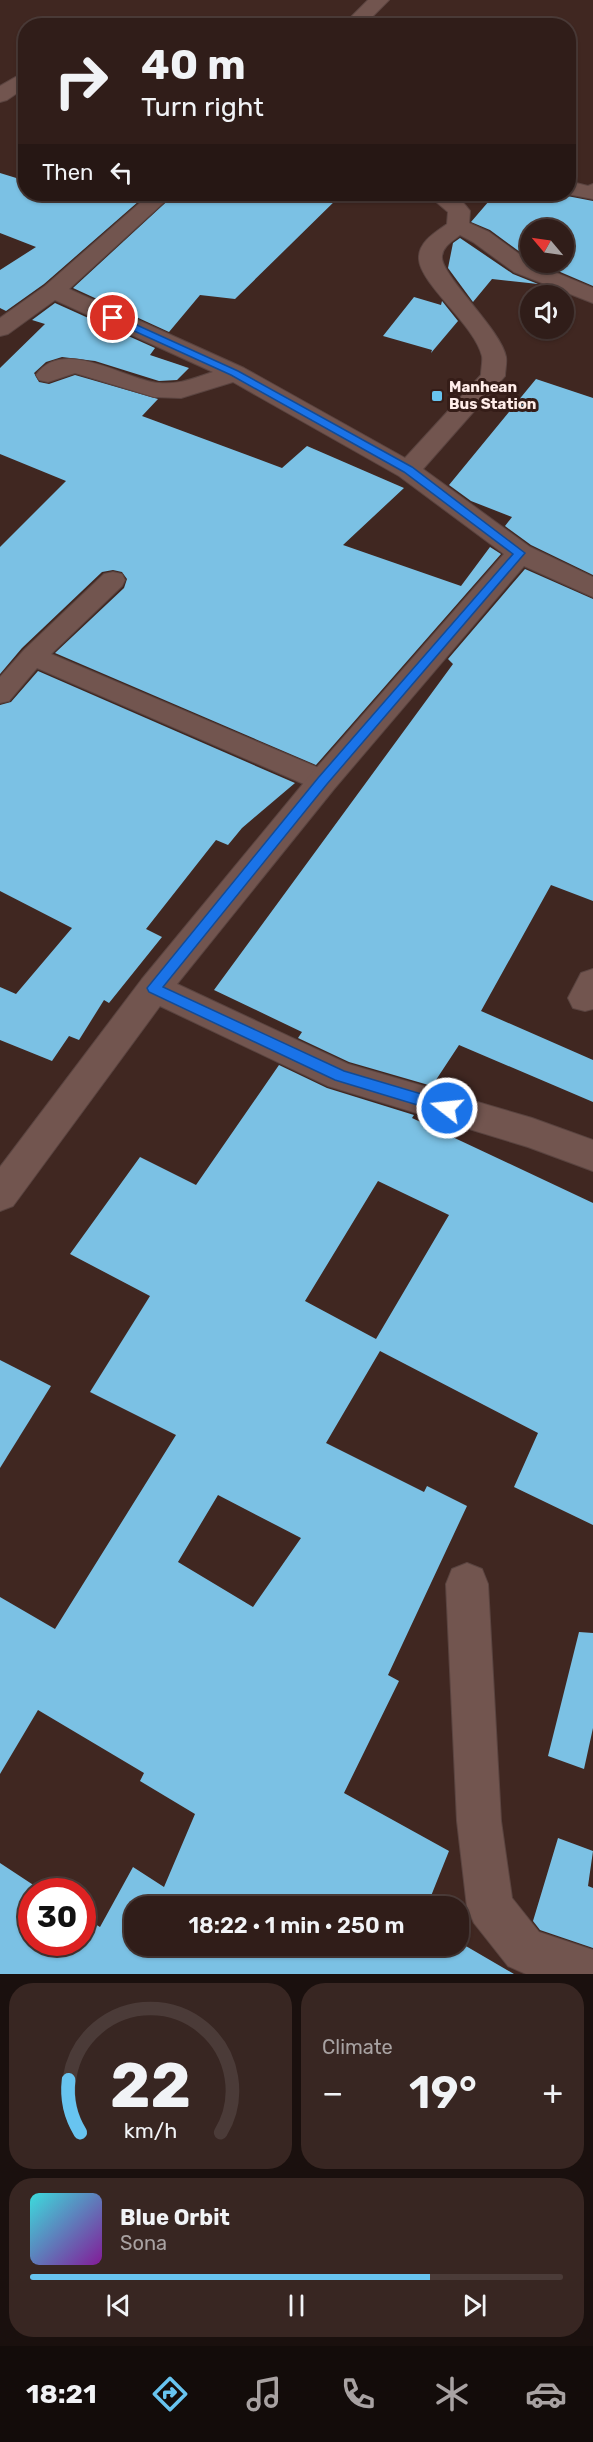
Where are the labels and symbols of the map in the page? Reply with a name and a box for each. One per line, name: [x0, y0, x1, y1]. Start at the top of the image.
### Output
north arrow: [520, 219, 574, 273]
pin: [87, 292, 138, 343]
place label: Manhean Bus Station: [449, 378, 537, 413]
marker: Manhean Bus Station: [430, 389, 444, 403]
position arrow: [415, 1076, 479, 1140]
speed limit sign: 30: [18, 1878, 96, 1956]

